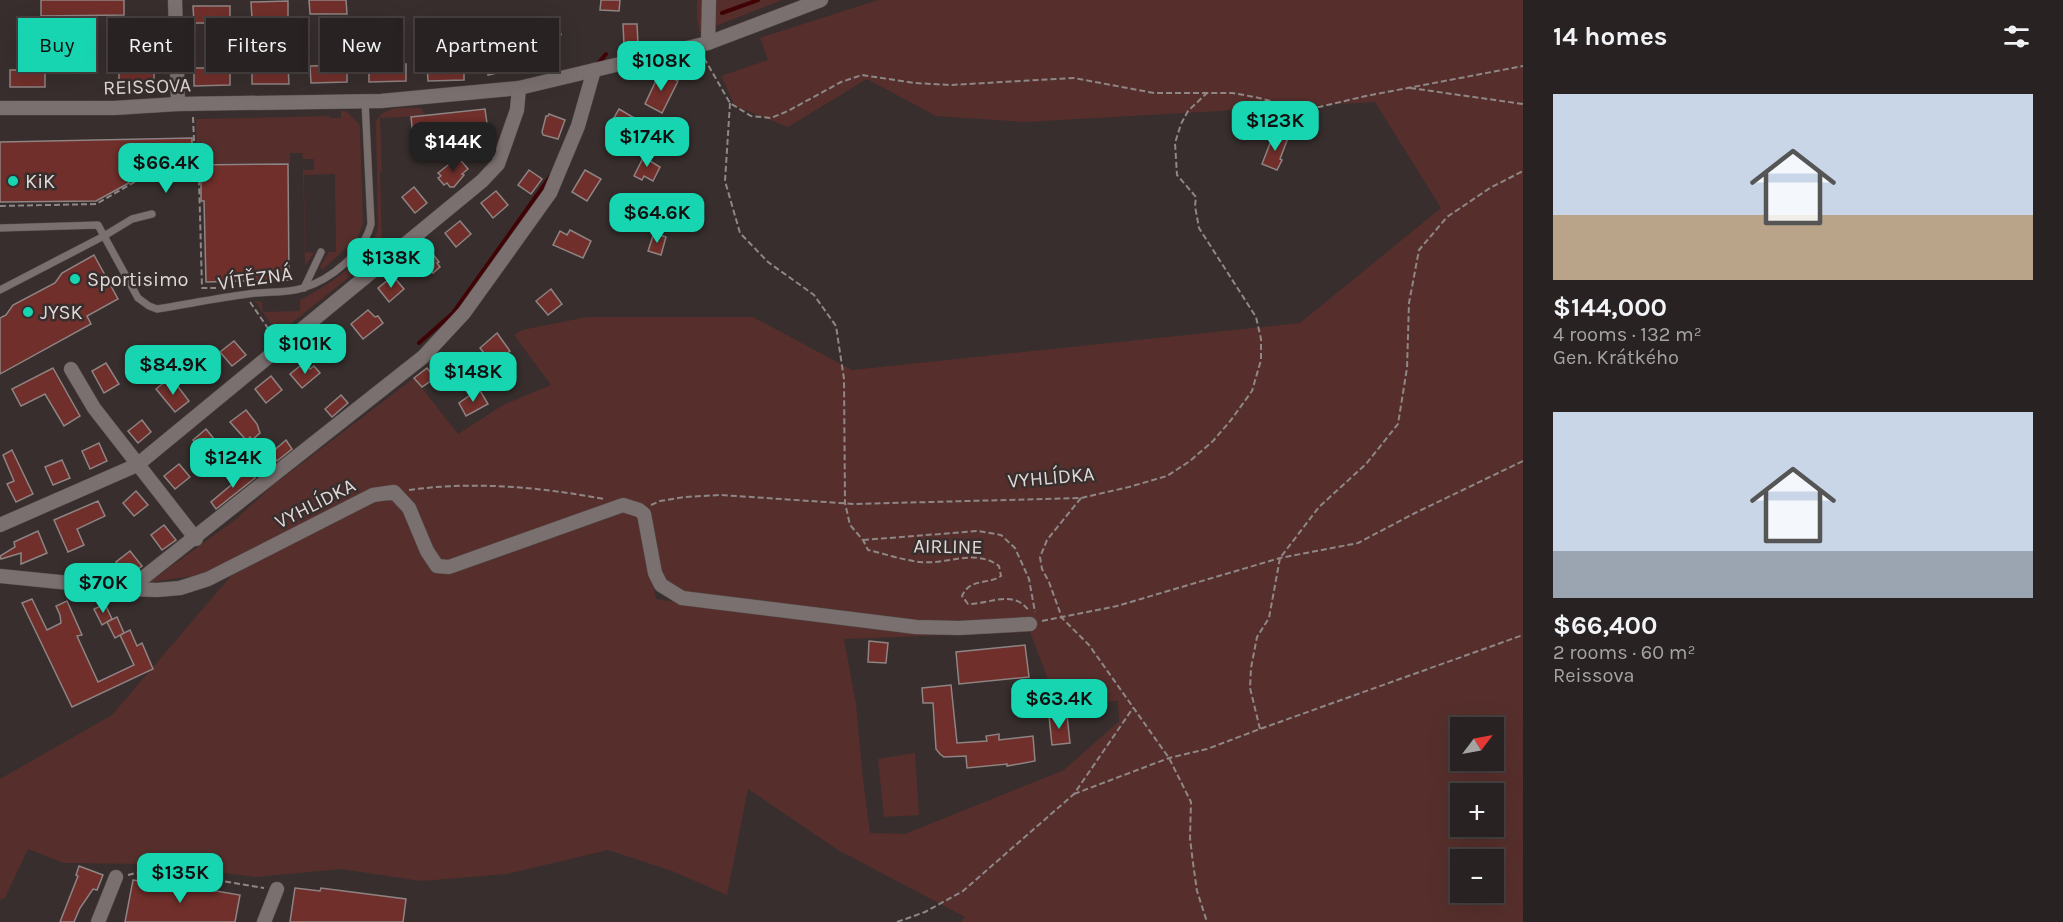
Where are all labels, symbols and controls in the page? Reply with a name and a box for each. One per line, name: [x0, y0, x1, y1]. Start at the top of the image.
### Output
chip: Buy: [18, 18, 96, 72]
chip: Rent: [108, 18, 194, 72]
chip: Filters: [206, 18, 308, 72]
chip: New: [320, 18, 403, 72]
chip: Apartment: [415, 18, 559, 72]
icon: filters: [2000, 20, 2033, 53]
text: 14 homes: [1553, 21, 1667, 52]
pin: $108K: [619, 41, 703, 92]
text: $108K: [631, 49, 691, 72]
street label: REISSOVA: [103, 73, 191, 100]
pin: $123K: [1233, 101, 1317, 152]
text: $123K: [1246, 109, 1304, 132]
pin: $174K: [605, 117, 689, 168]
pin: $144K: [411, 122, 495, 173]
text: $174K: [619, 125, 675, 148]
text: $144K: [424, 130, 482, 153]
icon: home: [1739, 133, 1847, 241]
pin: $66.4K: [117, 143, 215, 194]
text: $66.4K: [132, 151, 200, 174]
place label: KiK: [25, 170, 55, 193]
marker: KiK: [6, 174, 20, 188]
pin: $64.6K: [608, 193, 706, 244]
text: $64.6K: [623, 201, 691, 224]
pin: $138K: [349, 238, 433, 289]
text: $138K: [361, 246, 421, 269]
street label: VÍTĚZNÁ: [216, 261, 294, 295]
place label: Sportisimo: [87, 268, 189, 291]
marker: Sportisimo: [68, 272, 82, 286]
text: $144,000: [1553, 292, 1667, 323]
place label: JYSK: [40, 301, 83, 324]
marker: JYSK: [21, 305, 35, 319]
text: 4 rooms · 132 m²: [1553, 323, 1702, 346]
pin: $101K: [263, 324, 347, 375]
text: $101K: [278, 332, 332, 355]
pin: $84.9K: [124, 345, 222, 396]
text: Gen. Krátkého: [1553, 346, 1679, 369]
pin: $148K: [431, 352, 515, 403]
text: $84.9K: [139, 353, 207, 376]
text: $148K: [444, 360, 502, 383]
pin: $124K: [191, 438, 275, 489]
text: $124K: [204, 446, 262, 469]
icon: home: [1739, 451, 1847, 559]
street label: VYHLÍDKA: [1007, 461, 1095, 493]
street label: VYHLÍDKA: [271, 473, 359, 533]
street label: AIRLINE: [913, 534, 983, 559]
pin: $70K: [67, 563, 139, 614]
text: $70K: [78, 571, 128, 594]
text: $66,400: [1553, 610, 1657, 641]
text: 2 rooms · 60 m²: [1553, 641, 1696, 664]
text: Reissova: [1553, 664, 1635, 687]
pin: $63.4K: [1010, 679, 1108, 730]
text: $63.4K: [1025, 687, 1093, 710]
north arrow: [1450, 717, 1504, 771]
map controls: [1450, 717, 1504, 903]
button: +: [1450, 783, 1504, 837]
button: −: [1450, 849, 1504, 903]
pin: $135K: [138, 853, 222, 904]
text: $135K: [151, 861, 209, 884]

